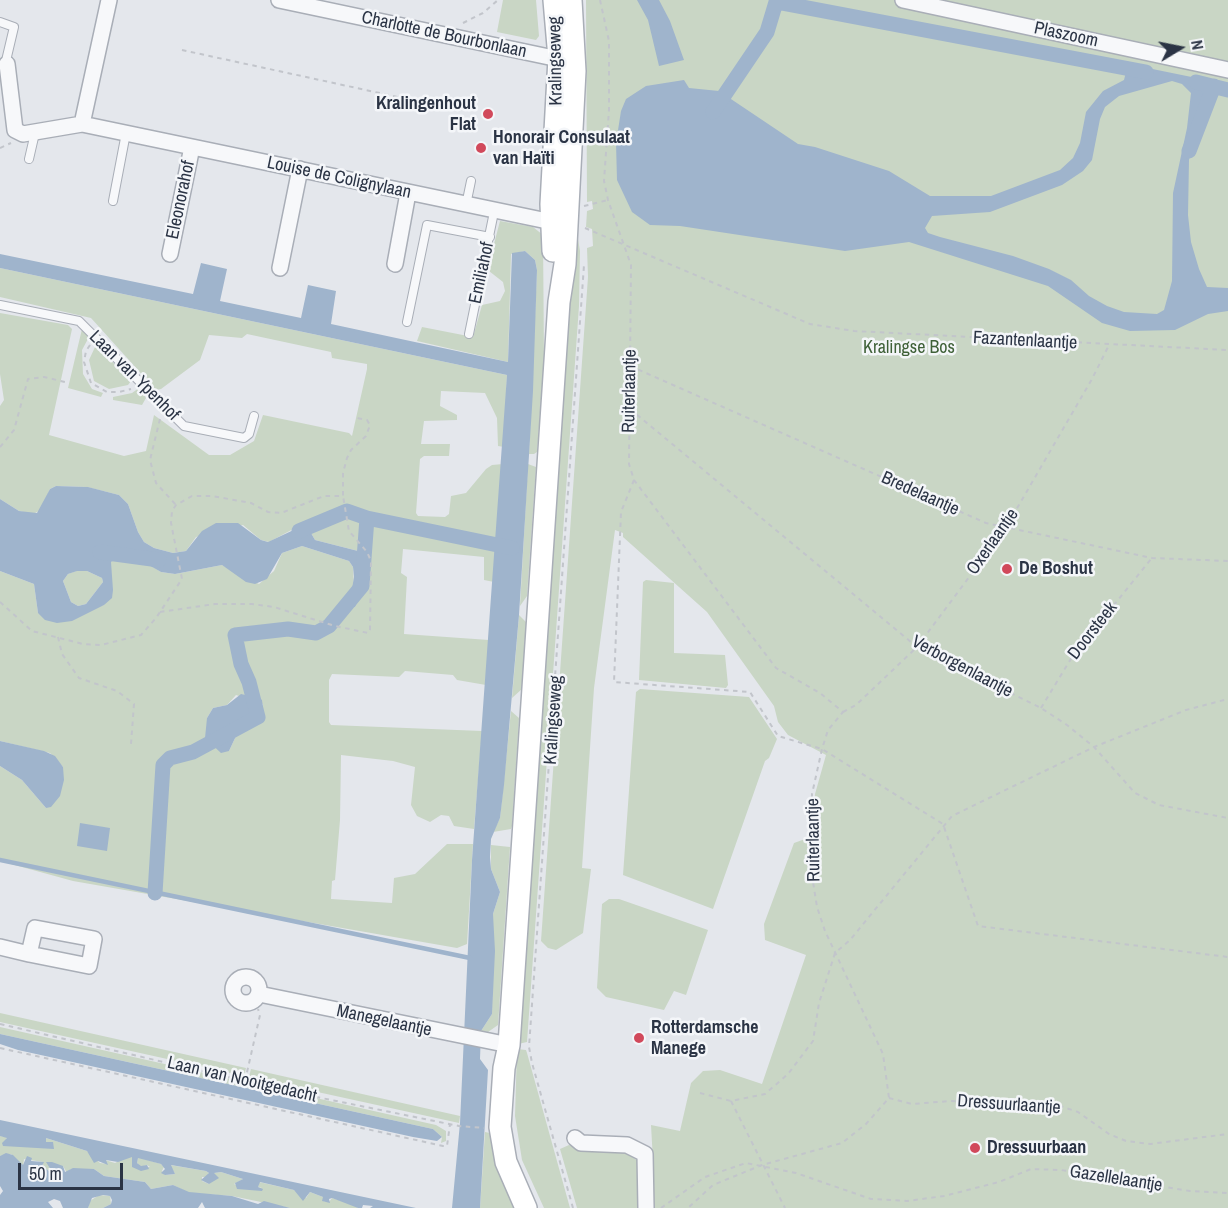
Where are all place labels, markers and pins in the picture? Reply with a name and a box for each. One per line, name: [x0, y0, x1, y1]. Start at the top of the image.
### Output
place label: Kralingenhout Flat: [376, 93, 476, 136]
marker: Kralingenhout Flat: [481, 107, 495, 121]
place label: Honorair Consulaat van Haïti: [493, 127, 630, 170]
marker: Honorair Consulaat van Haïti: [474, 141, 488, 155]
place label: De Boshut: [1019, 558, 1093, 580]
marker: De Boshut: [1000, 562, 1014, 576]
place label: Rotterdamsche Manege: [651, 1017, 758, 1060]
marker: Rotterdamsche Manege: [632, 1031, 646, 1045]
place label: Dressuurbaan: [987, 1137, 1086, 1159]
marker: Dressuurbaan: [968, 1141, 982, 1155]

